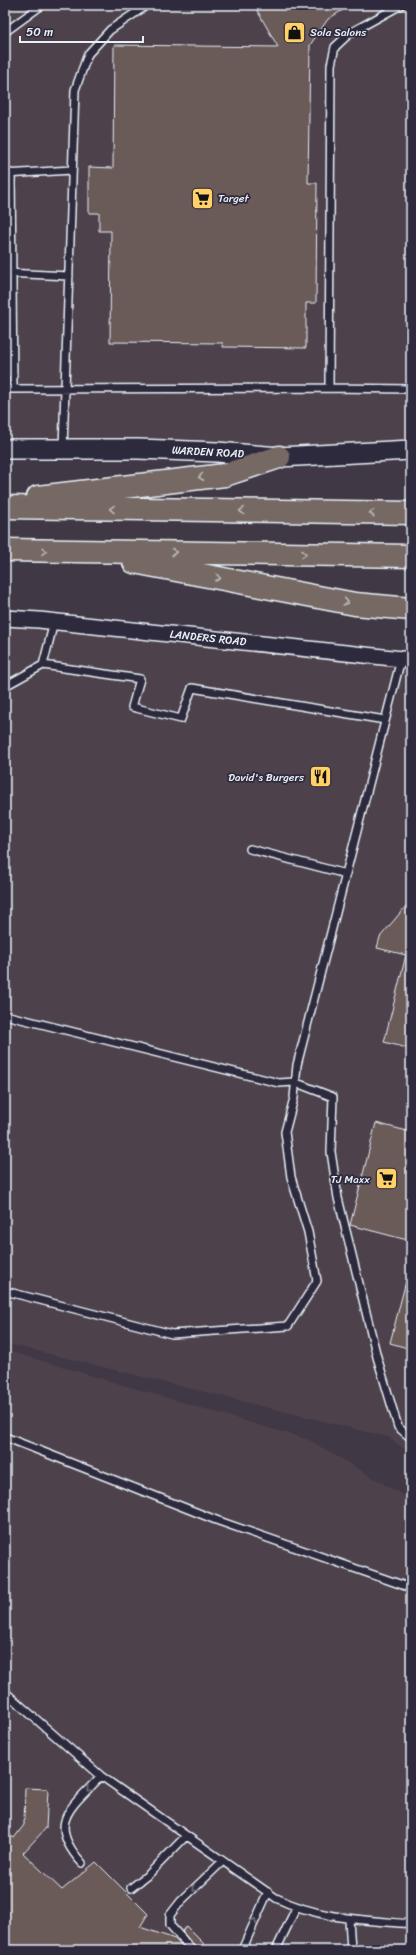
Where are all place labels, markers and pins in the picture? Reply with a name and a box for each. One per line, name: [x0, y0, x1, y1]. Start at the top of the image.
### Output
shop icon: Sola Salons: [281, 19, 307, 45]
place label: Sola Salons: [310, 23, 367, 42]
supermarket icon: Target: [190, 185, 216, 211]
place label: Target: [218, 189, 249, 208]
restaurant icon: David's Burgers: [307, 764, 333, 790]
place label: David's Burgers: [228, 768, 305, 787]
supermarket icon: TJ Maxx: [373, 1166, 399, 1192]
place label: TJ Maxx: [331, 1170, 370, 1189]

